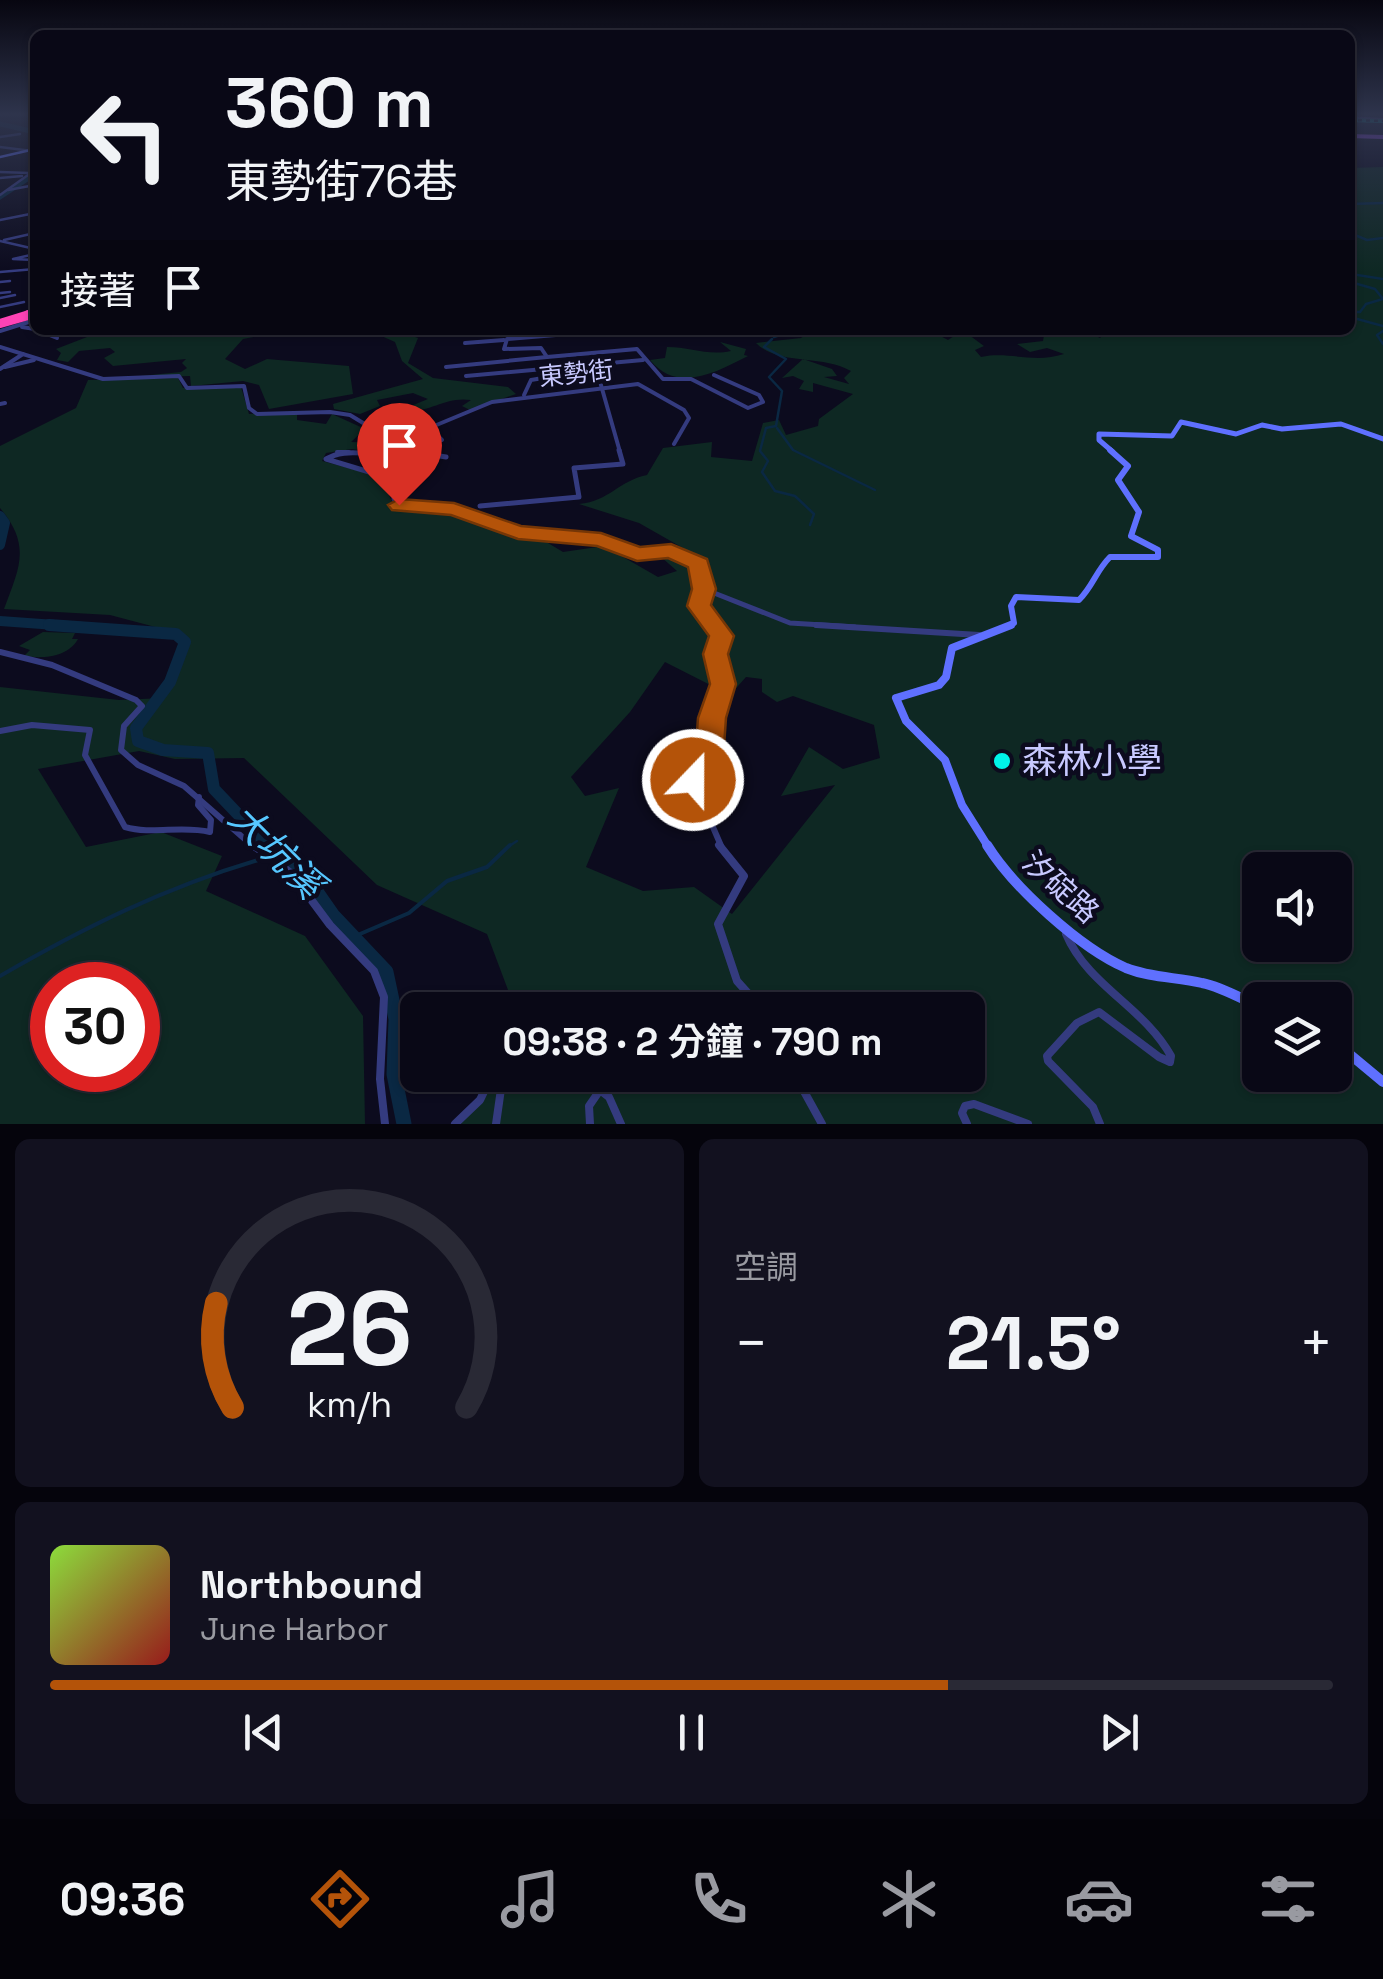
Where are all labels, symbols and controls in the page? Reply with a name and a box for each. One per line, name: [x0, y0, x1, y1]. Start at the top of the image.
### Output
text: 360 m: [225, 58, 434, 147]
icon: left: [60, 70, 190, 200]
text: 東勢街76巷: [225, 153, 458, 210]
icon: arrive: [156, 260, 211, 315]
text: 接著: [60, 267, 136, 315]
street label: 東勢街: [537, 353, 615, 393]
pin: [357, 403, 442, 506]
icon: arrive: [372, 418, 427, 473]
position arrow: [641, 728, 745, 832]
place label: 森林小學: [1022, 739, 1162, 783]
marker: 森林小學: [991, 750, 1013, 772]
water label: 大坑溪: [219, 794, 337, 912]
street label: 汐碇路: [1015, 842, 1107, 932]
map controls: [1242, 852, 1352, 1092]
button: sound: [1242, 852, 1352, 962]
speed limit sign: 30: [30, 962, 160, 1092]
button: layers: [1242, 982, 1352, 1092]
text: 09:38 · 2 分鐘 · 790 m: [502, 1018, 883, 1066]
text: 空調: [734, 1247, 798, 1287]
text: 26: [286, 1263, 413, 1395]
text: 21.5°: [946, 1295, 1121, 1391]
text: −: [734, 1308, 768, 1378]
text: +: [1299, 1308, 1333, 1378]
text: km/h: [307, 1382, 392, 1427]
text: Northbound: [200, 1561, 423, 1609]
text: June Harbor: [200, 1609, 388, 1649]
icon: previous: [236, 1705, 291, 1760]
icon: pause: [664, 1705, 719, 1760]
icon: next: [1092, 1705, 1147, 1760]
icon: directions: [305, 1864, 375, 1934]
icon: music: [495, 1864, 565, 1934]
icon: phone: [684, 1864, 754, 1934]
icon: climate: [874, 1864, 944, 1934]
icon: car: [1064, 1864, 1134, 1934]
icon: filters: [1253, 1864, 1323, 1934]
text: 09:36: [60, 1871, 185, 1928]

